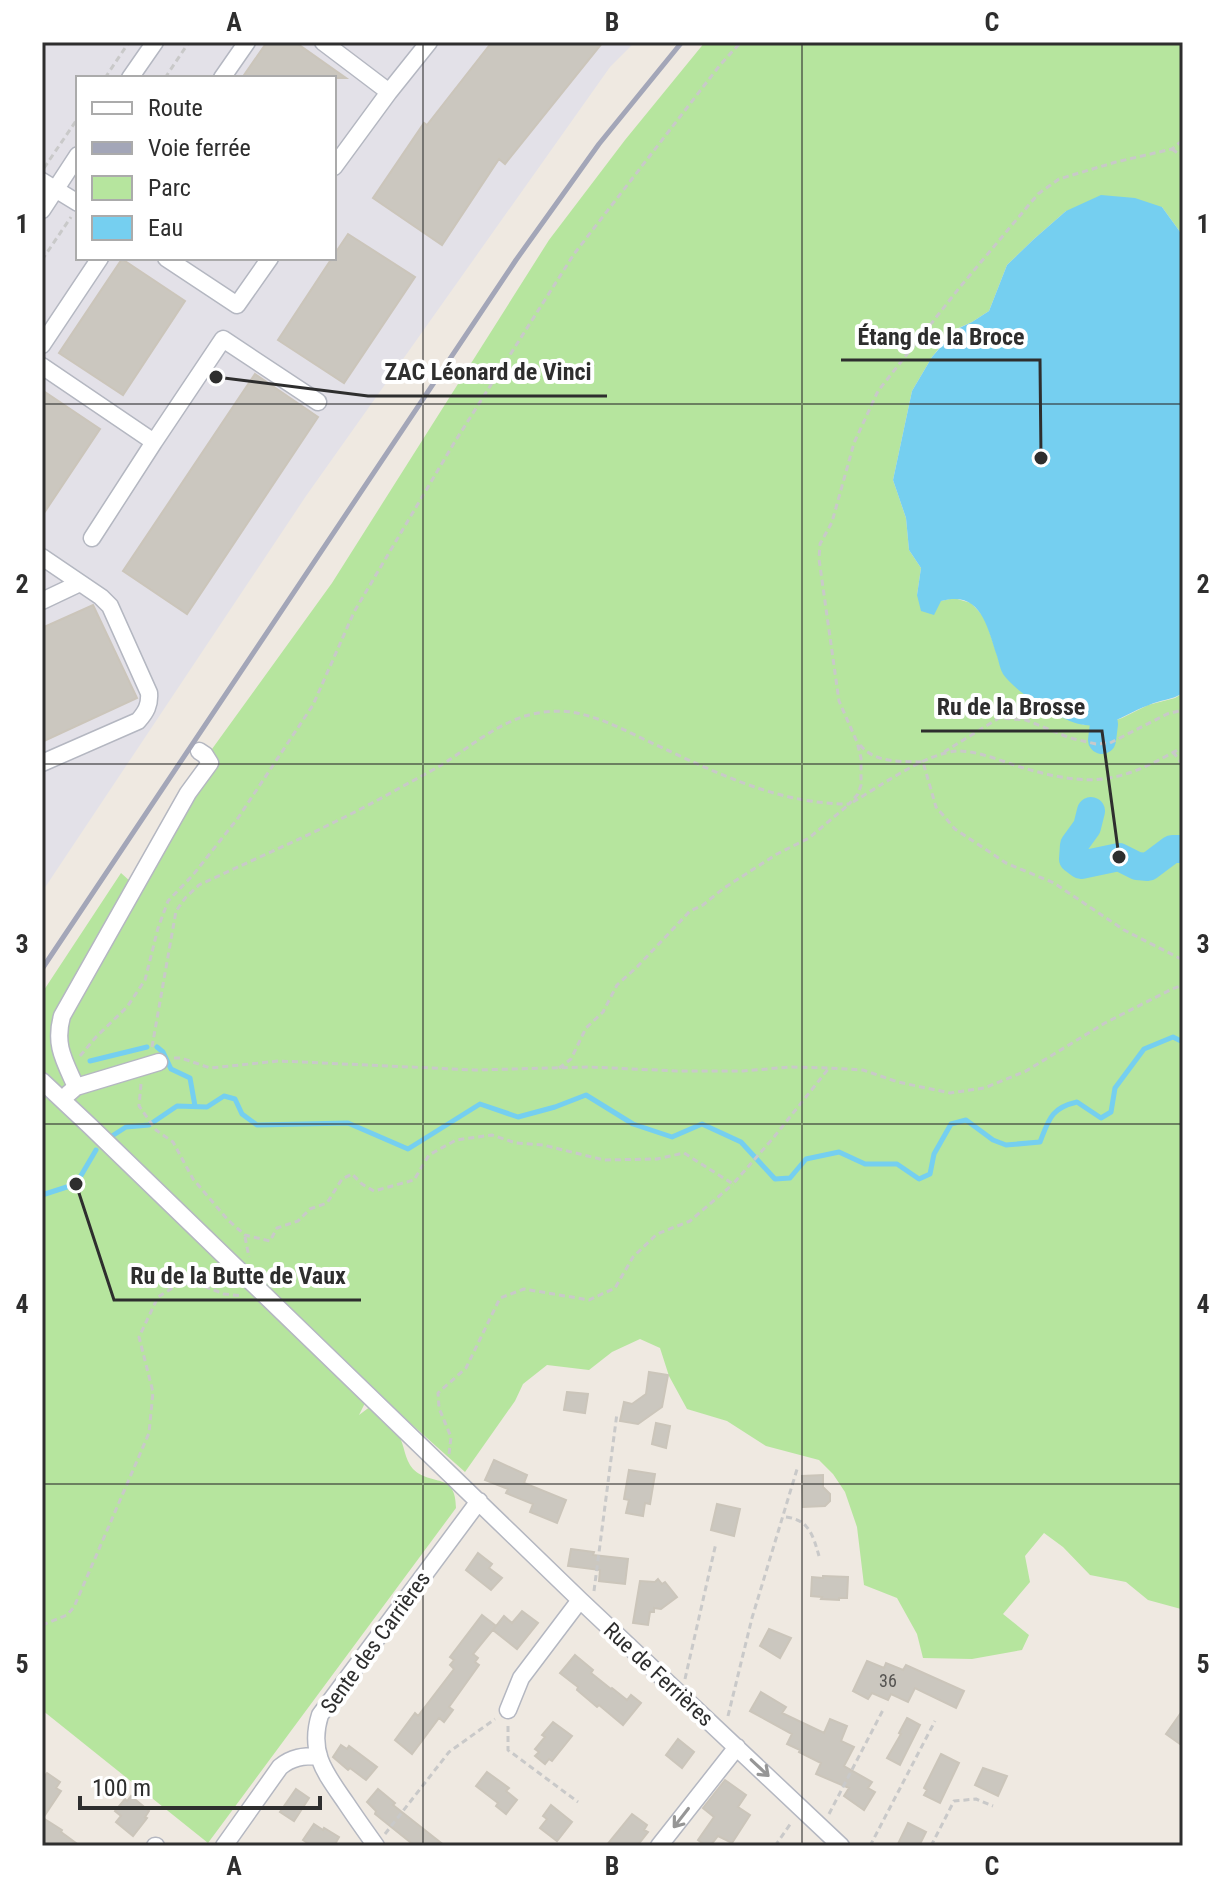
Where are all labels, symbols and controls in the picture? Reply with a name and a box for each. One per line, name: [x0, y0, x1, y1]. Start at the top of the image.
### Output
text: A: [226, 7, 242, 37]
text: B: [605, 7, 619, 37]
text: C: [985, 7, 1000, 37]
legend: [76, 76, 336, 260]
text: Route: [148, 94, 203, 122]
text: Voie ferrée: [148, 134, 251, 162]
text: Parc: [148, 174, 191, 202]
text: 1: [15, 209, 29, 239]
text: 1: [1196, 209, 1210, 239]
text: Eau: [148, 214, 183, 242]
callout: Étang de la Broce: [841, 312, 1040, 360]
text: Étang de la Broce: [857, 323, 1025, 351]
callout: ZAC Léonard de Vinci: [368, 348, 607, 396]
text: ZAC Léonard de Vinci: [384, 358, 592, 386]
text: 2: [15, 569, 29, 599]
text: 2: [1196, 569, 1210, 599]
callout: Ru de la Brosse: [921, 683, 1102, 731]
text: Ru de la Brosse: [937, 693, 1085, 721]
text: 3: [15, 929, 29, 959]
text: 3: [1196, 929, 1210, 959]
callout: Ru de la Butte de Vaux: [114, 1252, 361, 1300]
text: Ru de la Butte de Vaux: [130, 1262, 346, 1290]
text: 4: [15, 1289, 29, 1319]
text: 4: [1196, 1289, 1210, 1319]
street label: Sente des Carrières: [316, 1567, 435, 1718]
street label: Rue de Ferrières: [599, 1617, 718, 1731]
text: 5: [15, 1649, 29, 1679]
text: 5: [1196, 1649, 1210, 1679]
house number: 36: [879, 1670, 897, 1691]
one-way arrow: [749, 1759, 769, 1777]
scale bar: [80, 1760, 320, 1810]
text: 100 m: [92, 1774, 151, 1802]
one-way arrow: [672, 1807, 689, 1828]
text: A: [226, 1851, 242, 1881]
text: B: [605, 1851, 619, 1881]
text: C: [985, 1851, 1000, 1881]

